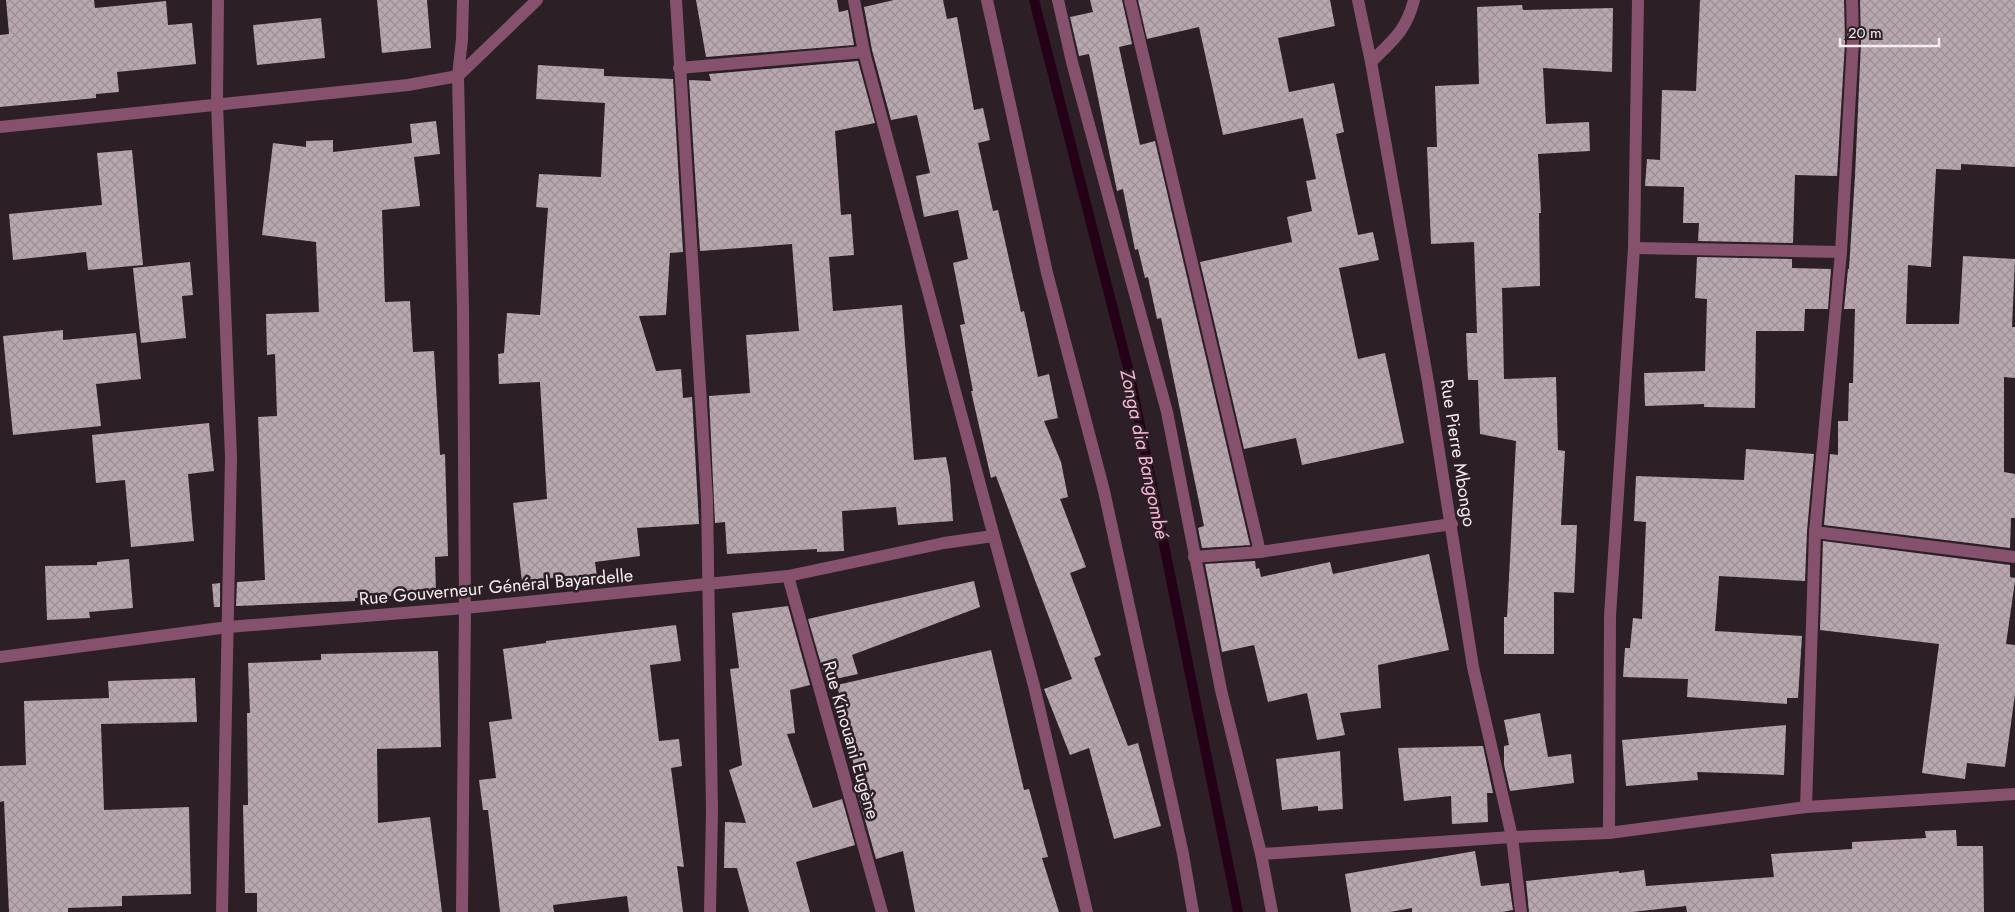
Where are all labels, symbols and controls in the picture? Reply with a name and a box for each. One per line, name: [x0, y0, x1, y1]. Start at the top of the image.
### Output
scale bar: [1840, 15, 1939, 47]
text: 20 m: [1848, 22, 1882, 44]
water label: Zonga dia Bangombé: [1113, 366, 1176, 542]
street label: Rue Pierre Mbongo: [1434, 377, 1483, 529]
street label: Rue Gouverneur Général Bayardelle: [358, 562, 634, 612]
street label: Rue Kinouani Eugène: [816, 658, 886, 822]

